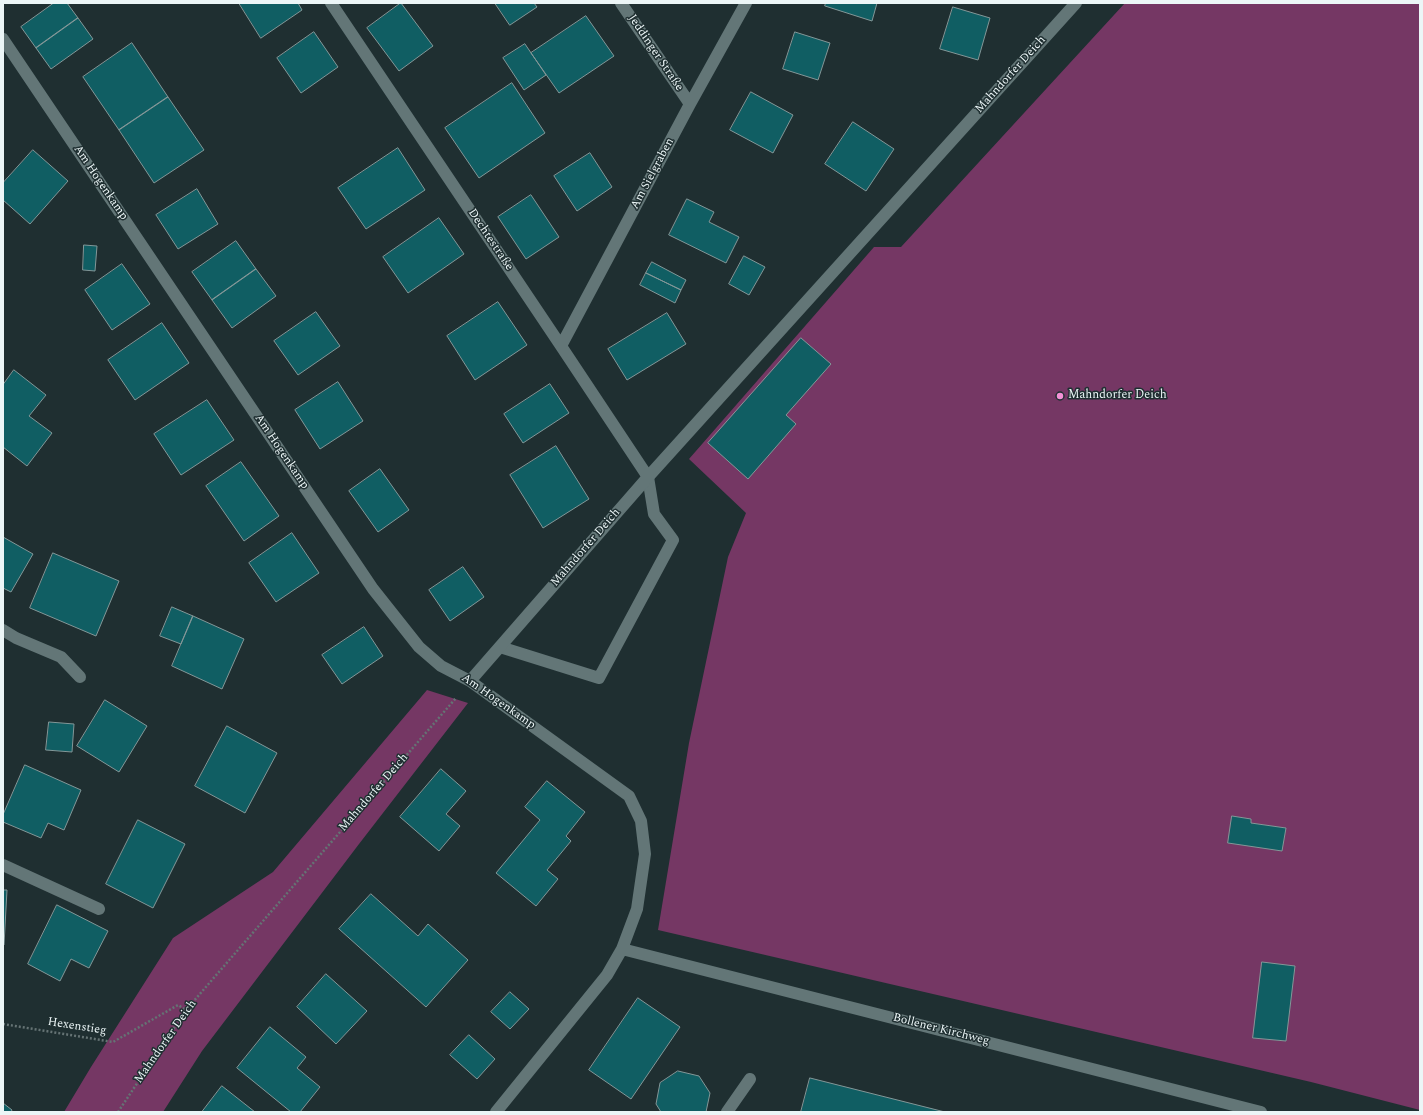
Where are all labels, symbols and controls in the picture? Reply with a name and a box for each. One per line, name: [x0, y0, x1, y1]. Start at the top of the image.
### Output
street label: Jeddinger Straße: [624, 12, 686, 94]
street label: Mahndorfer Deich: [973, 34, 1049, 116]
street label: Am Sielgraben: [628, 136, 678, 212]
street label: Am Hogenkamp: [70, 143, 130, 223]
street label: Dechtestraße: [464, 206, 516, 274]
place label: Mahndorfer Deich: [1068, 389, 1167, 403]
marker: Mahndorfer Deich: [1055, 391, 1065, 401]
street label: Am Hogenkamp: [251, 412, 311, 492]
street label: Mahndorfer Deich: [548, 506, 624, 590]
street label: Am Hogenkamp: [458, 671, 538, 733]
street label: Mahndorfer Deich: [336, 751, 412, 835]
street label: Mahndorfer Deich: [132, 997, 200, 1087]
street label: Bollener Kirchweg: [891, 1011, 991, 1049]
street label: Hexenstieg: [47, 1015, 107, 1039]

